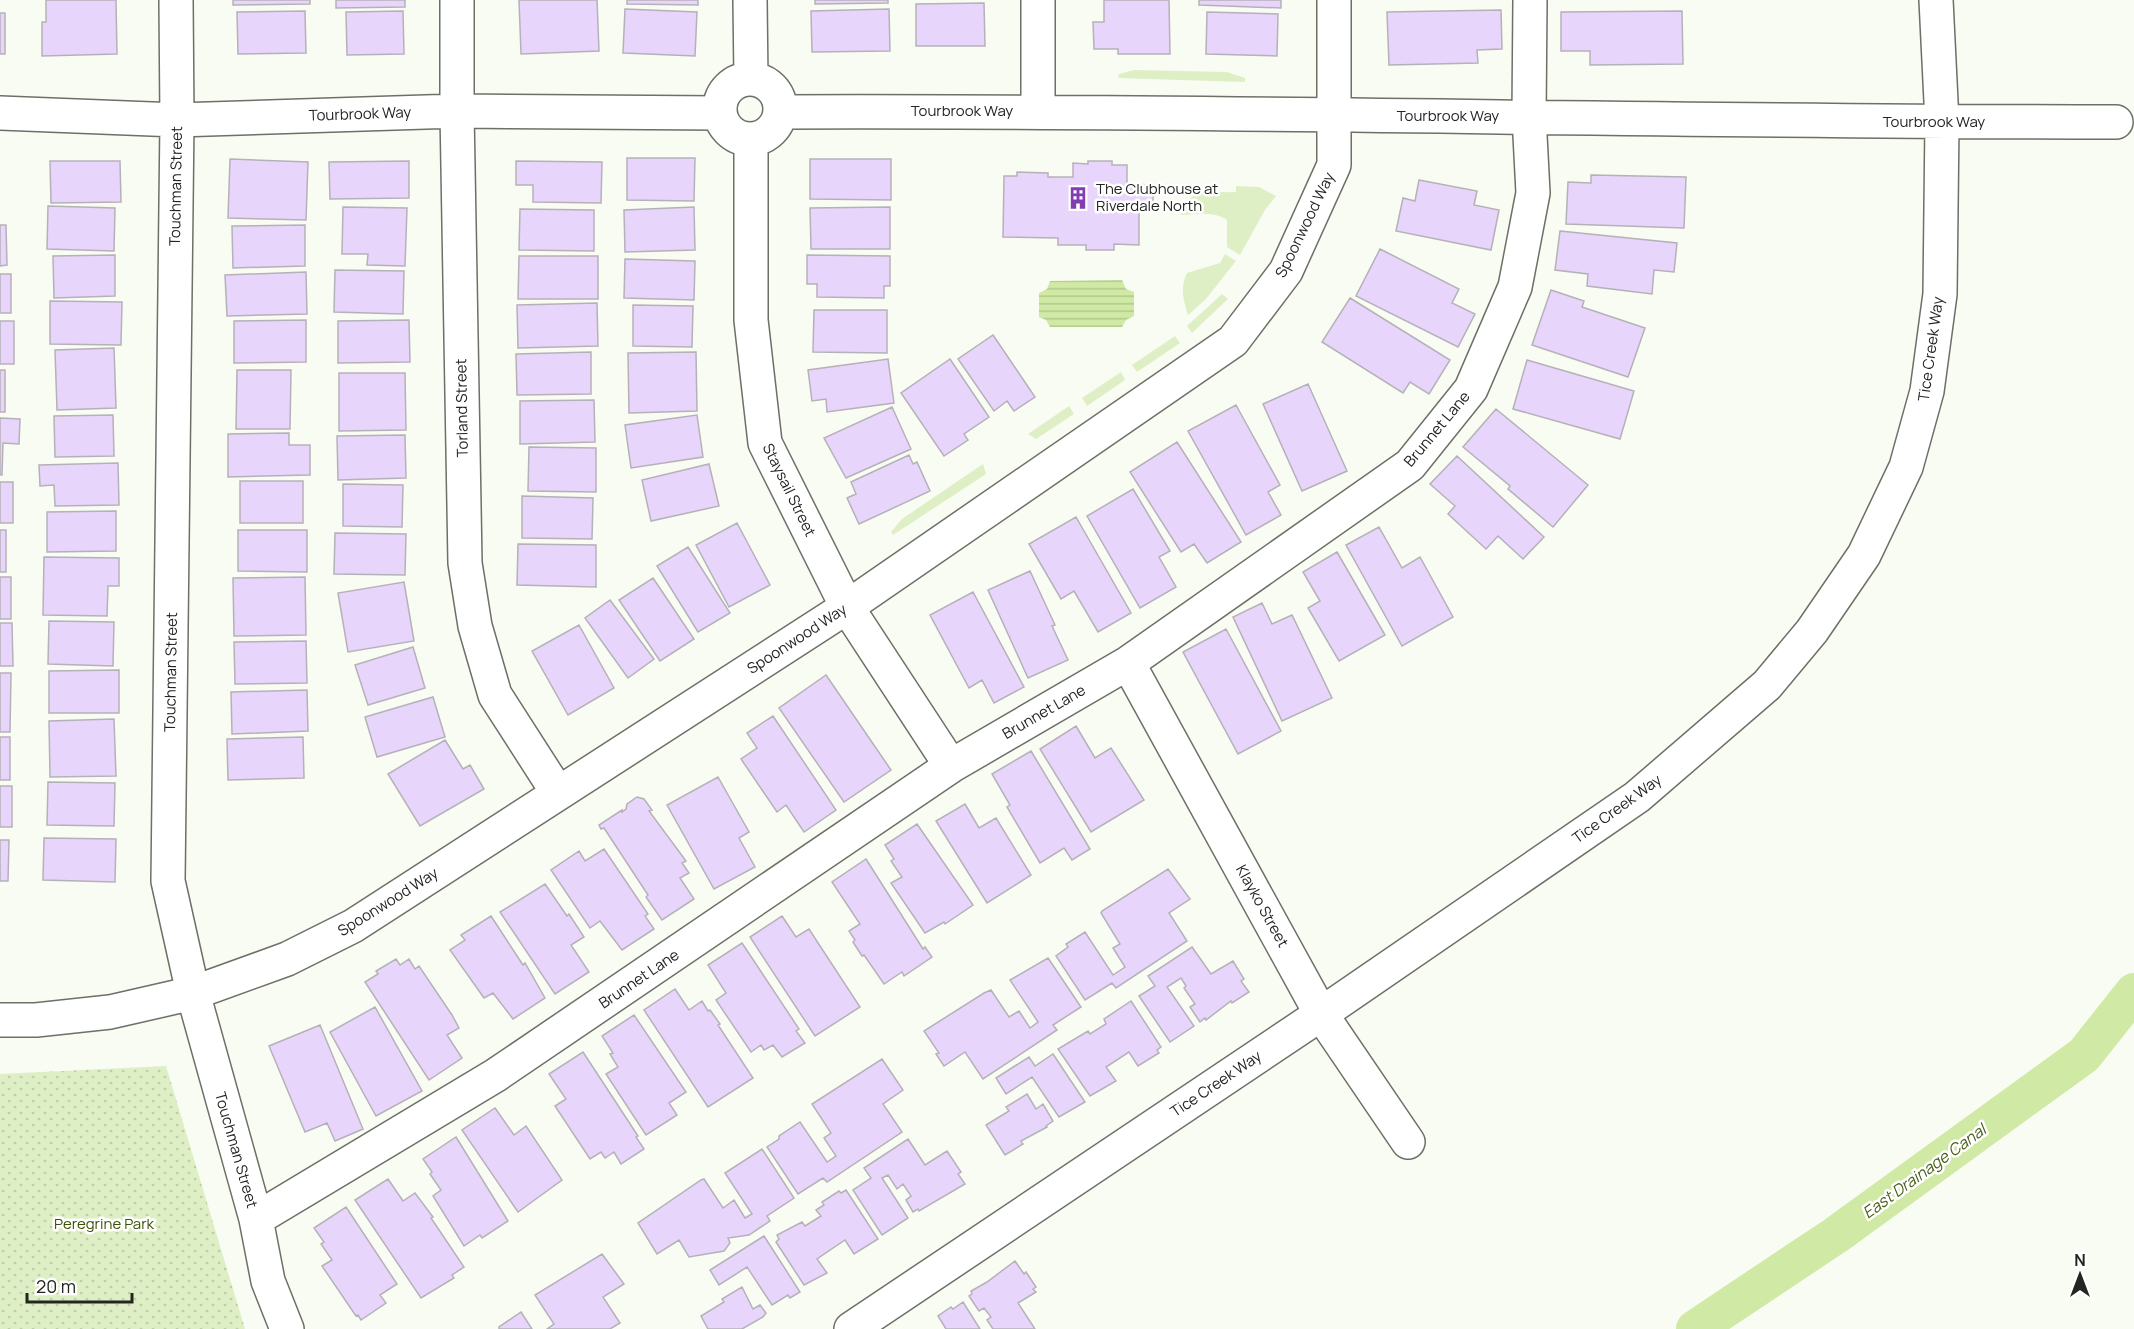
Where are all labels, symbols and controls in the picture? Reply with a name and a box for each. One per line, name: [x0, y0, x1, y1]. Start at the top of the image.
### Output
street label: Tourbrook Way: [911, 100, 1013, 121]
street label: Tourbrook Way: [308, 101, 412, 126]
street label: Tourbrook Way: [1397, 105, 1499, 126]
street label: Tourbrook Way: [1883, 111, 1985, 132]
street label: Touchman Street: [164, 126, 187, 246]
street label: Spoonwood Way: [1270, 169, 1339, 281]
place label: The Clubhouse at Riverdale North: [1096, 178, 1218, 216]
building icon: The Clubhouse at Riverdale North: [1065, 185, 1091, 211]
street label: Tice Creek Way: [1913, 295, 1948, 403]
street label: Torland Street: [450, 358, 473, 458]
street label: Brunnet Lane: [1399, 386, 1475, 471]
street label: Staysail Street: [758, 440, 821, 540]
street label: Spoonwood Way: [743, 598, 851, 679]
street label: Touchman Street: [159, 612, 182, 732]
street label: Brunnet Lane: [998, 679, 1089, 744]
street label: Tice Creek Way: [1568, 769, 1666, 848]
street label: Klayko Street: [1231, 861, 1294, 951]
street label: Spoonwood Way: [334, 862, 442, 941]
street label: Brunnet Lane: [594, 944, 683, 1013]
street label: Tice Creek Way: [1166, 1045, 1265, 1122]
street label: Touchman Street: [210, 1089, 263, 1210]
water label: East Drainage Canal: [1858, 1117, 1992, 1223]
park label: Peregrine Park: [54, 1213, 155, 1234]
north arrow: [2050, 1245, 2110, 1305]
text: N: [2074, 1249, 2086, 1271]
scale bar: [27, 1266, 132, 1304]
text: 20 m: [36, 1274, 76, 1298]

